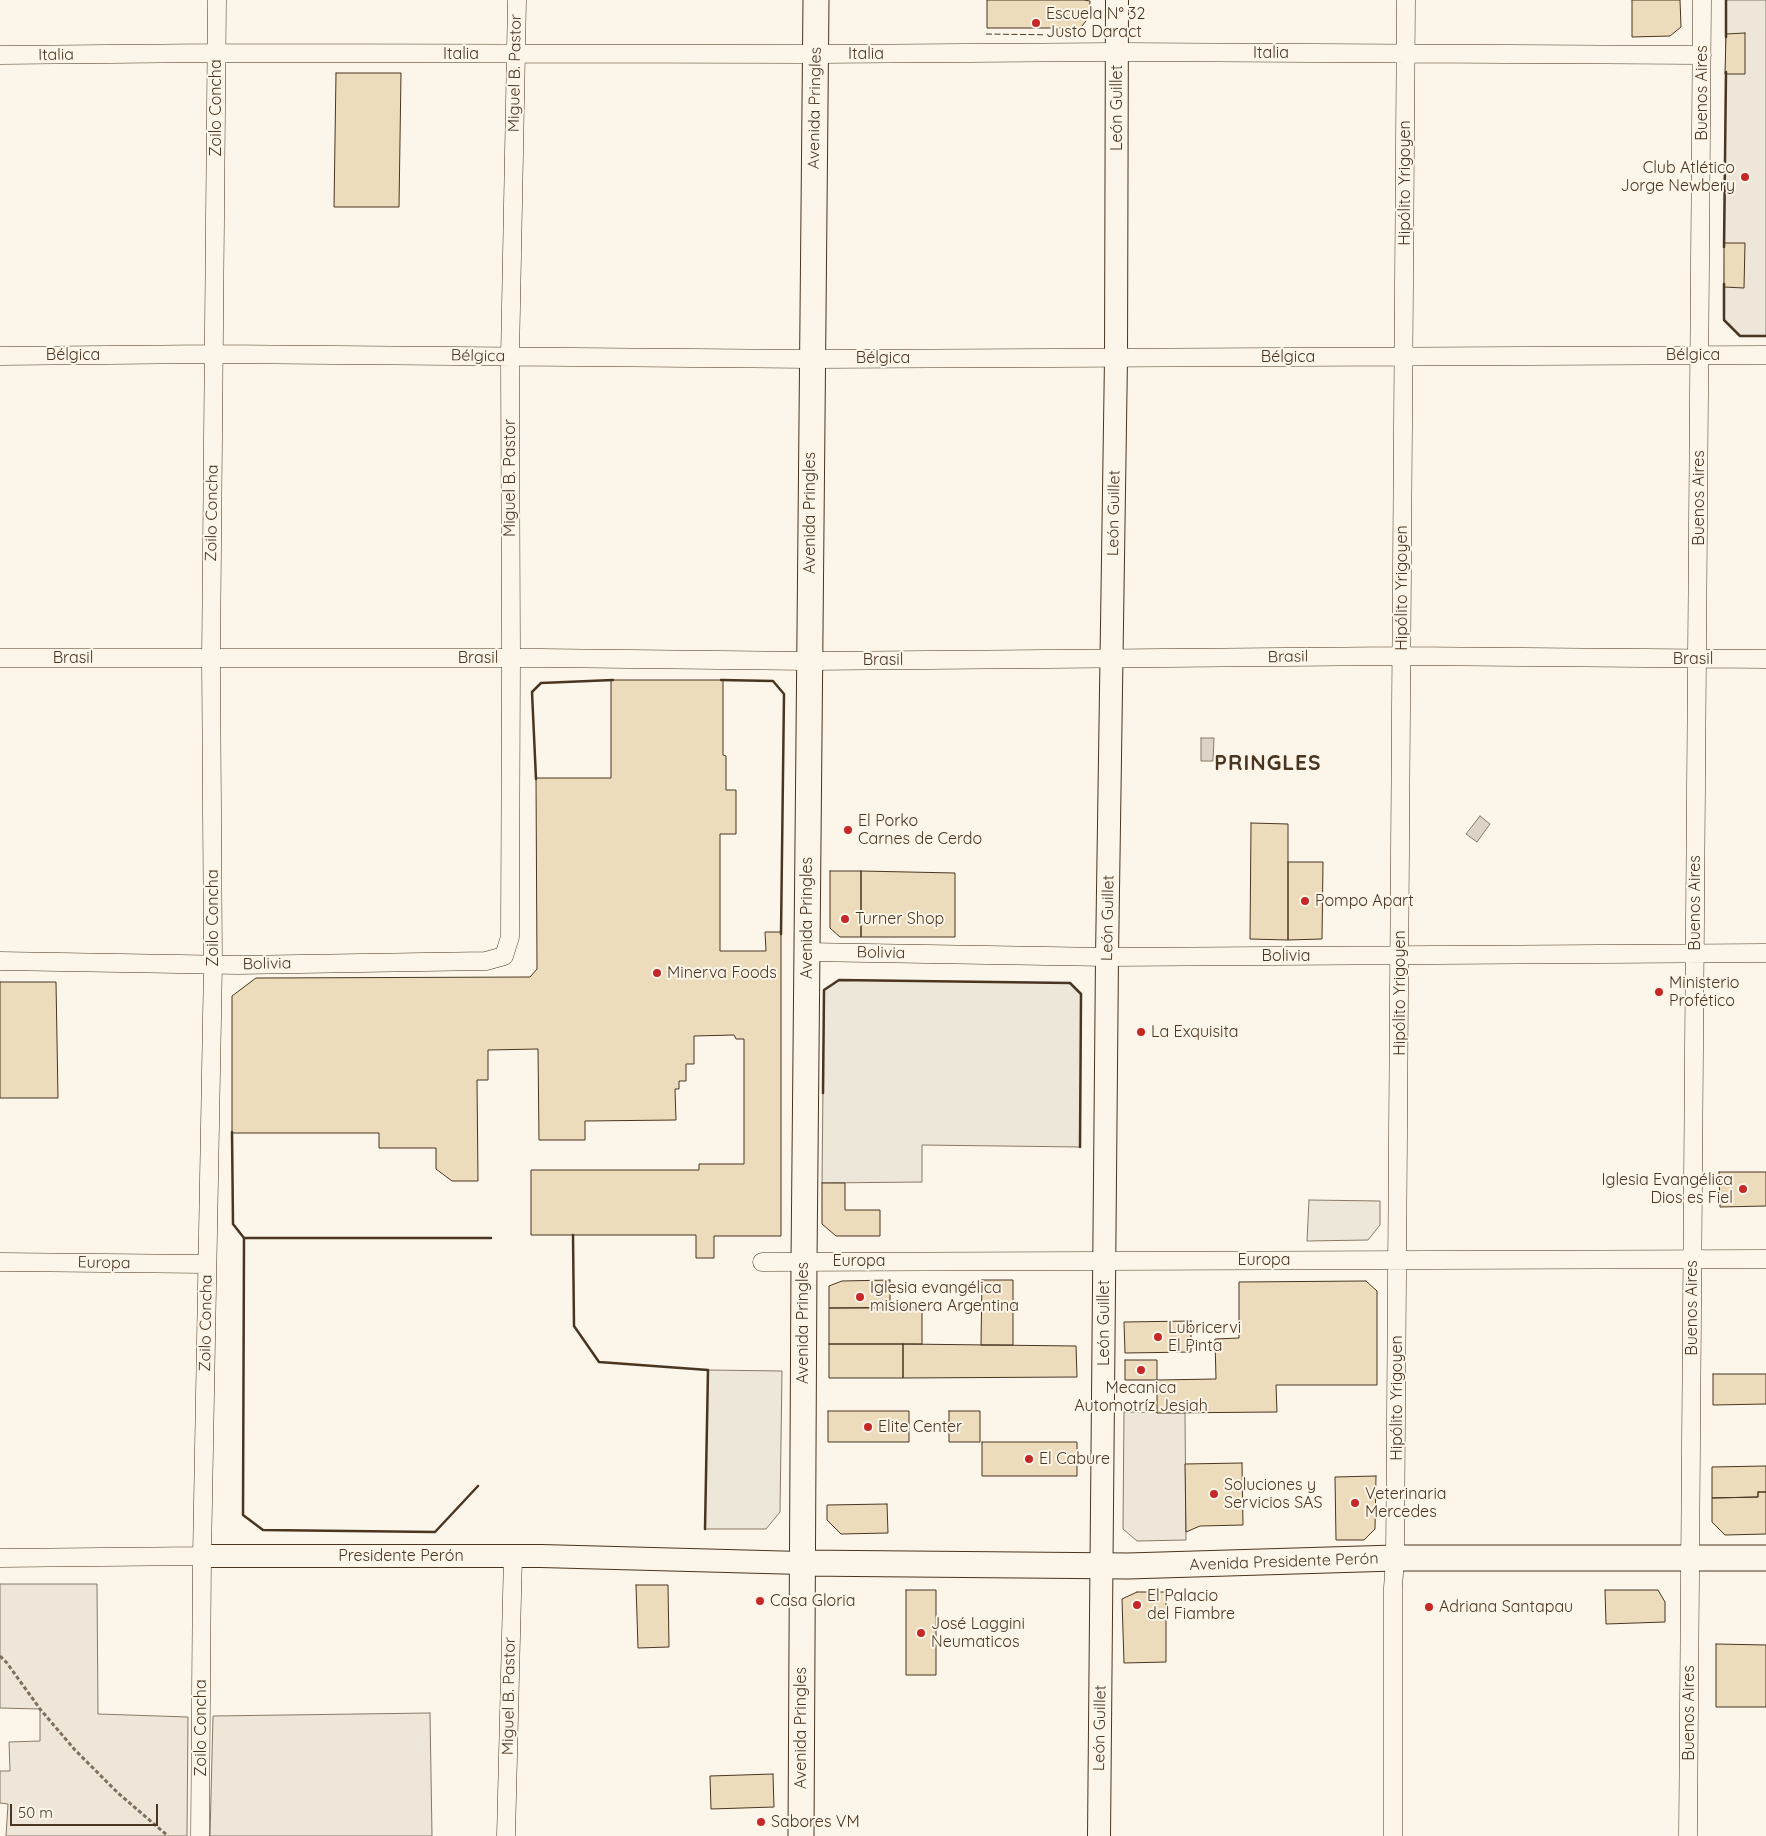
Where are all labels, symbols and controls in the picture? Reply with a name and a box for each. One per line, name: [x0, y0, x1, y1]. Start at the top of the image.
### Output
place label: Escuela N° 32 Justo Daract: [1046, 4, 1145, 42]
street label: Miguel B. Pastor: [504, 14, 526, 132]
marker: Escuela N° 32 Justo Daract: [1030, 17, 1042, 29]
street label: Italia: [1253, 43, 1289, 63]
street label: Italia: [443, 44, 479, 64]
street label: Italia: [848, 44, 884, 64]
street label: Italia: [38, 45, 74, 65]
street label: Buenos Aires: [1692, 45, 1712, 141]
street label: Avenida Pringles: [804, 47, 826, 169]
street label: Zoilo Concha: [206, 59, 226, 157]
street label: León Guillet: [1107, 65, 1127, 151]
street label: Hipólito Yrigoyen: [1395, 120, 1415, 246]
place label: Club Atlético Jorge Newbery: [1620, 158, 1735, 196]
marker: Club Atlético Jorge Newbery: [1739, 171, 1751, 183]
street label: Bélgica: [46, 345, 100, 365]
street label: Bélgica: [1666, 345, 1720, 365]
street label: Bélgica: [451, 346, 505, 366]
street label: Bélgica: [1261, 347, 1315, 367]
street label: Bélgica: [856, 348, 910, 368]
street label: Miguel B. Pastor: [500, 419, 520, 537]
street label: Buenos Aires: [1689, 450, 1709, 546]
street label: Avenida Pringles: [800, 452, 820, 574]
street label: Zoilo Concha: [202, 464, 222, 562]
street label: León Guillet: [1104, 470, 1124, 556]
street label: Hipólito Yrigoyen: [1392, 525, 1412, 651]
street label: Brasil: [1267, 647, 1309, 667]
street label: Brasil: [53, 648, 93, 668]
street label: Brasil: [458, 648, 498, 668]
street label: Brasil: [1673, 649, 1713, 669]
street label: Brasil: [863, 650, 903, 670]
district label: PRINGLES: [1213, 751, 1323, 777]
place label: El Porko Carnes de Cerdo: [858, 811, 982, 849]
marker: El Porko Carnes de Cerdo: [842, 824, 854, 836]
street label: Buenos Aires: [1685, 855, 1705, 951]
street label: Avenida Pringles: [797, 857, 817, 979]
street label: Zoilo Concha: [203, 869, 223, 967]
street label: León Guillet: [1098, 875, 1118, 961]
place label: Pompo Apart: [1315, 891, 1414, 911]
marker: Pompo Apart: [1299, 895, 1311, 907]
place label: Turner Shop: [855, 909, 944, 929]
marker: Turner Shop: [839, 913, 851, 925]
street label: Hipólito Yrigoyen: [1390, 930, 1410, 1056]
street label: Bolivia: [856, 943, 906, 963]
street label: Bolivia: [1262, 946, 1310, 966]
street label: Bolivia: [242, 954, 292, 974]
place label: Minerva Foods: [667, 963, 777, 983]
marker: Minerva Foods: [651, 967, 663, 979]
place label: Ministerio Profético: [1669, 973, 1739, 1011]
marker: Ministerio Profético: [1653, 986, 1665, 998]
place label: La Exquisita: [1151, 1022, 1238, 1042]
marker: La Exquisita: [1135, 1026, 1147, 1038]
place label: Iglesia Evangélica Dios es Fiel: [1601, 1170, 1733, 1208]
marker: Iglesia Evangélica Dios es Fiel: [1737, 1183, 1749, 1195]
street label: Europa: [1238, 1250, 1290, 1270]
street label: Europa: [833, 1251, 885, 1271]
street label: Europa: [77, 1253, 131, 1273]
street label: Buenos Aires: [1682, 1260, 1702, 1356]
street label: Avenida Pringles: [793, 1262, 813, 1384]
street label: Zoilo Concha: [196, 1274, 216, 1372]
place label: Iglesia evangélica misionera Argentina: [870, 1278, 1019, 1316]
street label: León Guillet: [1094, 1280, 1114, 1366]
marker: Iglesia evangélica misionera Argentina: [854, 1291, 866, 1303]
place label: Lubricervi El Pinta: [1168, 1318, 1241, 1356]
marker: Lubricervi El Pinta: [1152, 1331, 1164, 1343]
street label: Hipólito Yrigoyen: [1387, 1335, 1407, 1461]
marker: Mecanica Automotríz Jesiah: [1135, 1364, 1147, 1376]
place label: Mecanica Automotríz Jesiah: [1074, 1378, 1208, 1416]
place label: Elite Center: [878, 1417, 962, 1437]
marker: Elite Center: [862, 1421, 874, 1433]
place label: El Cabure: [1039, 1449, 1110, 1469]
marker: El Cabure: [1023, 1453, 1035, 1465]
place label: Soluciones y Servicios SAS: [1224, 1475, 1322, 1513]
place label: Veterinaria Mercedes: [1365, 1484, 1447, 1522]
marker: Soluciones y Servicios SAS: [1208, 1488, 1220, 1500]
marker: Veterinaria Mercedes: [1349, 1497, 1361, 1509]
street label: Presidente Perón: [338, 1546, 464, 1566]
street label: Avenida Presidente Perón: [1189, 1549, 1379, 1575]
place label: El Palacio del Fiambre: [1147, 1586, 1235, 1624]
place label: Casa Gloria: [770, 1591, 855, 1611]
marker: Casa Gloria: [754, 1595, 766, 1607]
place label: Adriana Santapau: [1439, 1597, 1573, 1617]
marker: El Palacio del Fiambre: [1131, 1599, 1143, 1611]
marker: Adriana Santapau: [1423, 1601, 1435, 1613]
place label: José Laggini Neumaticos: [931, 1614, 1025, 1652]
marker: José Laggini Neumaticos: [915, 1627, 927, 1639]
street label: Miguel B. Pastor: [498, 1637, 520, 1755]
street label: Buenos Aires: [1679, 1665, 1699, 1761]
street label: Avenida Pringles: [791, 1667, 811, 1789]
street label: Zoilo Concha: [191, 1679, 211, 1777]
street label: León Guillet: [1090, 1685, 1110, 1771]
scale bar: [12, 1794, 160, 1826]
text: 50 m: [18, 1803, 53, 1822]
place label: Sabores VM: [771, 1812, 860, 1832]
marker: Sabores VM: [755, 1816, 767, 1828]

